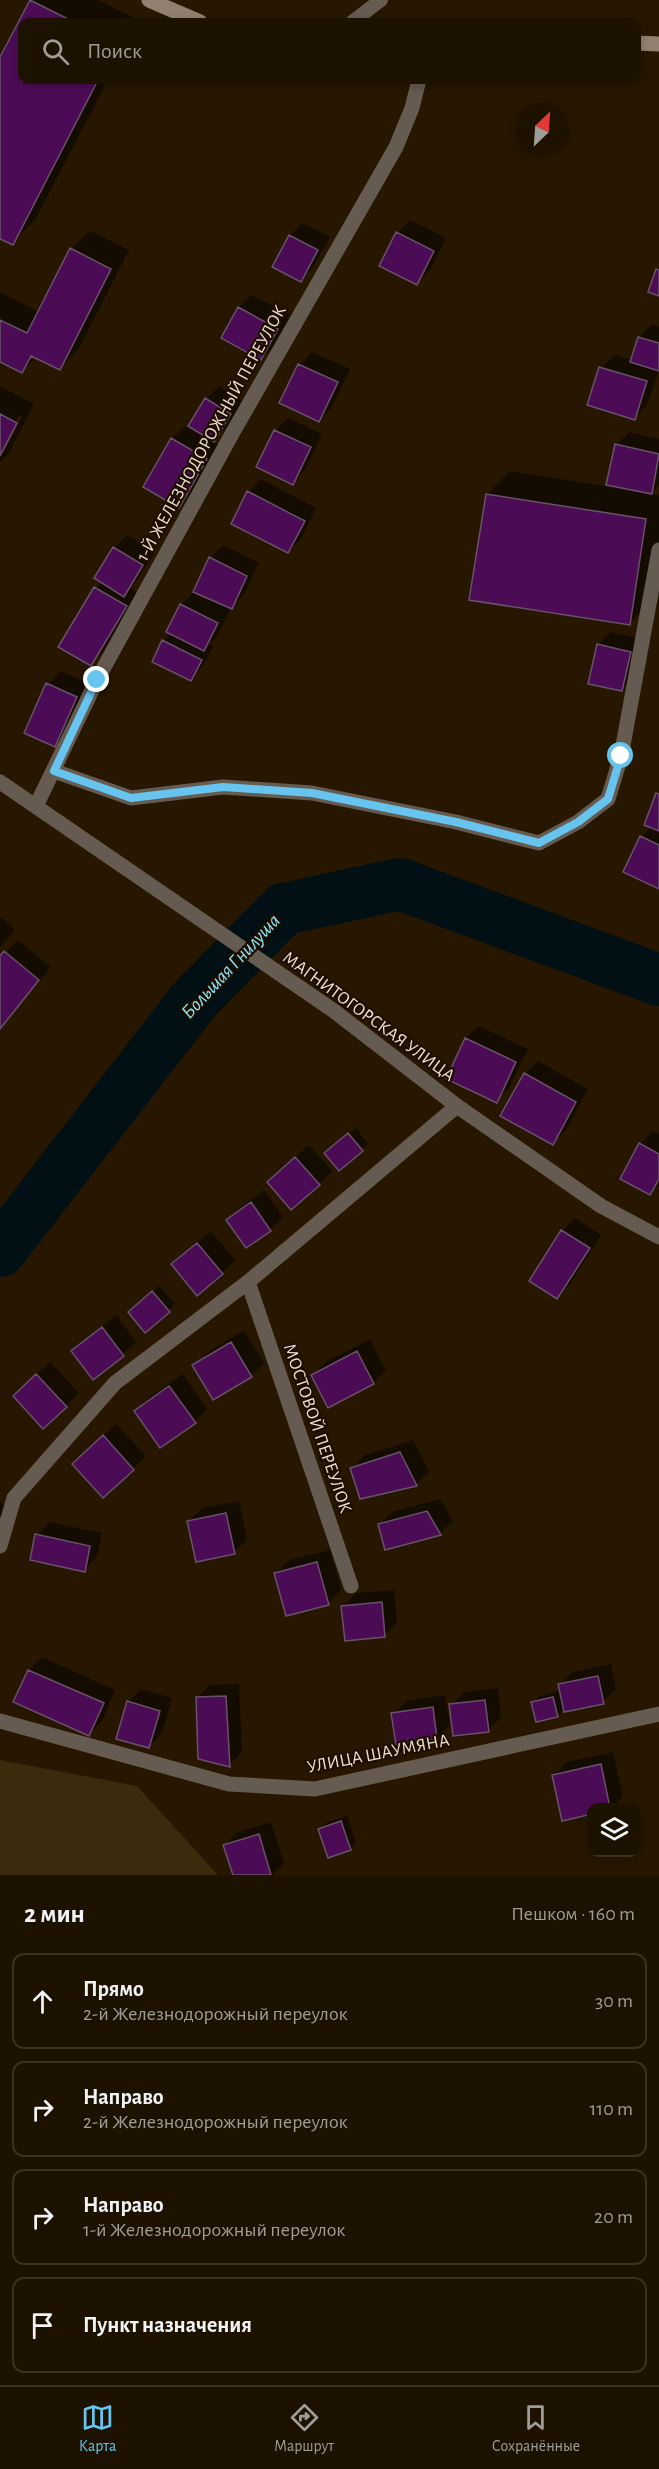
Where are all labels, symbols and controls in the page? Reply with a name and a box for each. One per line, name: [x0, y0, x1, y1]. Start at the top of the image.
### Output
search box: [18, 18, 641, 84]
icon: search: [39, 35, 72, 68]
text: Поиск: [87, 40, 142, 62]
north arrow: [515, 102, 569, 156]
street label: 1-Й ЖЕЛЕЗНОДОРОЖНЫЙ ПЕРЕУЛОК: [132, 301, 290, 565]
route end: [83, 666, 109, 692]
route start: [607, 742, 633, 768]
water label: Большая Гнилуша: [177, 911, 284, 1023]
street label: МАГНИТОГОРСКАЯ УЛИЦА: [279, 949, 458, 1085]
street label: МОСТОВОЙ ПЕРЕУЛОК: [280, 1341, 357, 1516]
street label: УЛИЦА ШАУМЯНА: [306, 1731, 451, 1777]
map controls: [587, 1803, 641, 1857]
button: layers: [587, 1803, 641, 1857]
text: 2 мин: [24, 1901, 85, 1927]
text: Пешком · 160 m: [511, 1904, 635, 1924]
text: Прямо: [83, 1978, 144, 2000]
icon: ahead: [26, 1985, 59, 2018]
text: 30 m: [595, 1991, 633, 2011]
text: 2-й Железнодорожный переулок: [83, 2004, 348, 2024]
text: Направо: [83, 2086, 164, 2108]
icon: right: [26, 2093, 59, 2126]
text: 110 m: [589, 2099, 633, 2119]
text: 2-й Железнодорожный переулок: [83, 2112, 348, 2132]
text: Направо: [83, 2194, 164, 2216]
icon: right: [26, 2201, 59, 2234]
text: 20 m: [594, 2207, 633, 2227]
text: 1-й Железнодорожный переулок: [83, 2220, 345, 2240]
icon: arrive: [26, 2309, 59, 2342]
text: Пункт назначения: [83, 2314, 252, 2336]
tab: Карта: [79, 2401, 116, 2456]
tab: Маршрут: [274, 2401, 334, 2456]
tab: Сохранённые: [492, 2401, 580, 2456]

